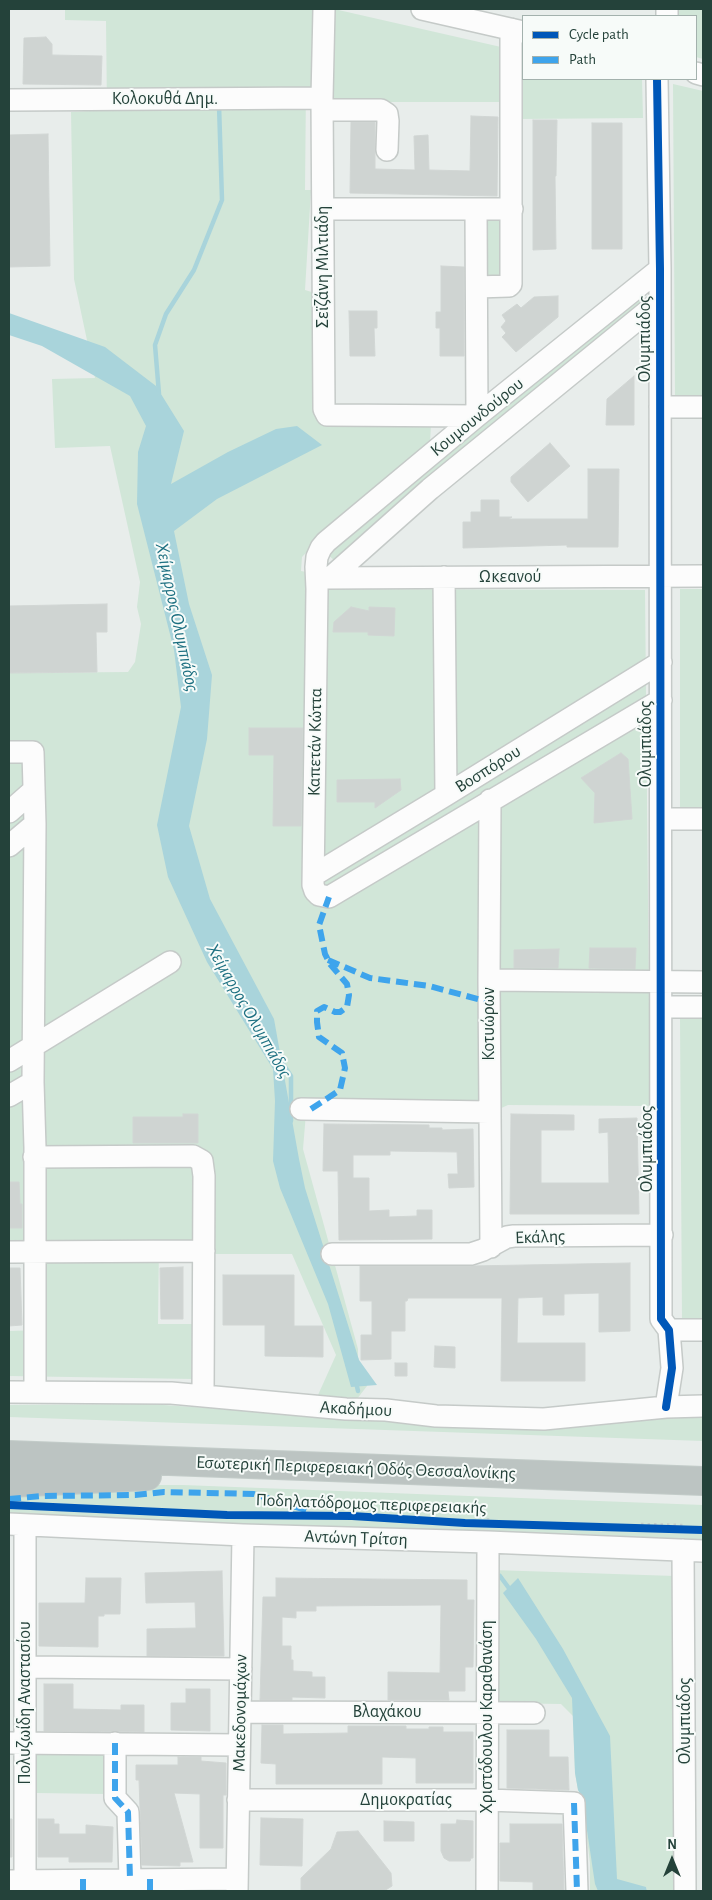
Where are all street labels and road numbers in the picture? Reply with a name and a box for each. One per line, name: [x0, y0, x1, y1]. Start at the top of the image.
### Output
street label: Κολοκυθά Δημ.: [112, 88, 218, 110]
street label: Σεϊζάνη Μιλτιάδη: [312, 206, 334, 328]
street label: Ολυμπιάδος: [634, 296, 656, 382]
street label: Κουμουνδούρου: [426, 373, 528, 461]
street label: Ωκεανού: [479, 566, 541, 588]
street label: Καπετάν Κώττα: [303, 688, 327, 796]
street label: Ολυμπιάδος: [635, 701, 657, 787]
street label: Βοσπόρου: [451, 740, 525, 798]
street label: Κοτυώρων: [478, 987, 500, 1061]
street label: Ολυμπιάδος: [636, 1106, 658, 1192]
street label: Εκάλης: [515, 1225, 565, 1249]
street label: Ακαδήμου: [319, 1396, 393, 1422]
street label: Εσωτερική Περιφερειακή Οδός Θεσσαλονίκης: [196, 1452, 516, 1484]
street label: Ποδηλατόδρομος περιφερειακής: [255, 1489, 487, 1519]
street label: Αντώνη Τρίτση: [304, 1525, 408, 1551]
street label: Χριστόδουλου Καραθανάση: [476, 1620, 498, 1814]
street label: Πολυζωίδη Αναστασίου: [14, 1621, 36, 1785]
street label: Μακεδονομάχων: [228, 1654, 252, 1772]
street label: Ολυμπιάδος: [674, 1678, 696, 1764]
street label: Βλαχάκου: [352, 1701, 422, 1723]
street label: Δημοκρατίας: [360, 1789, 452, 1811]

